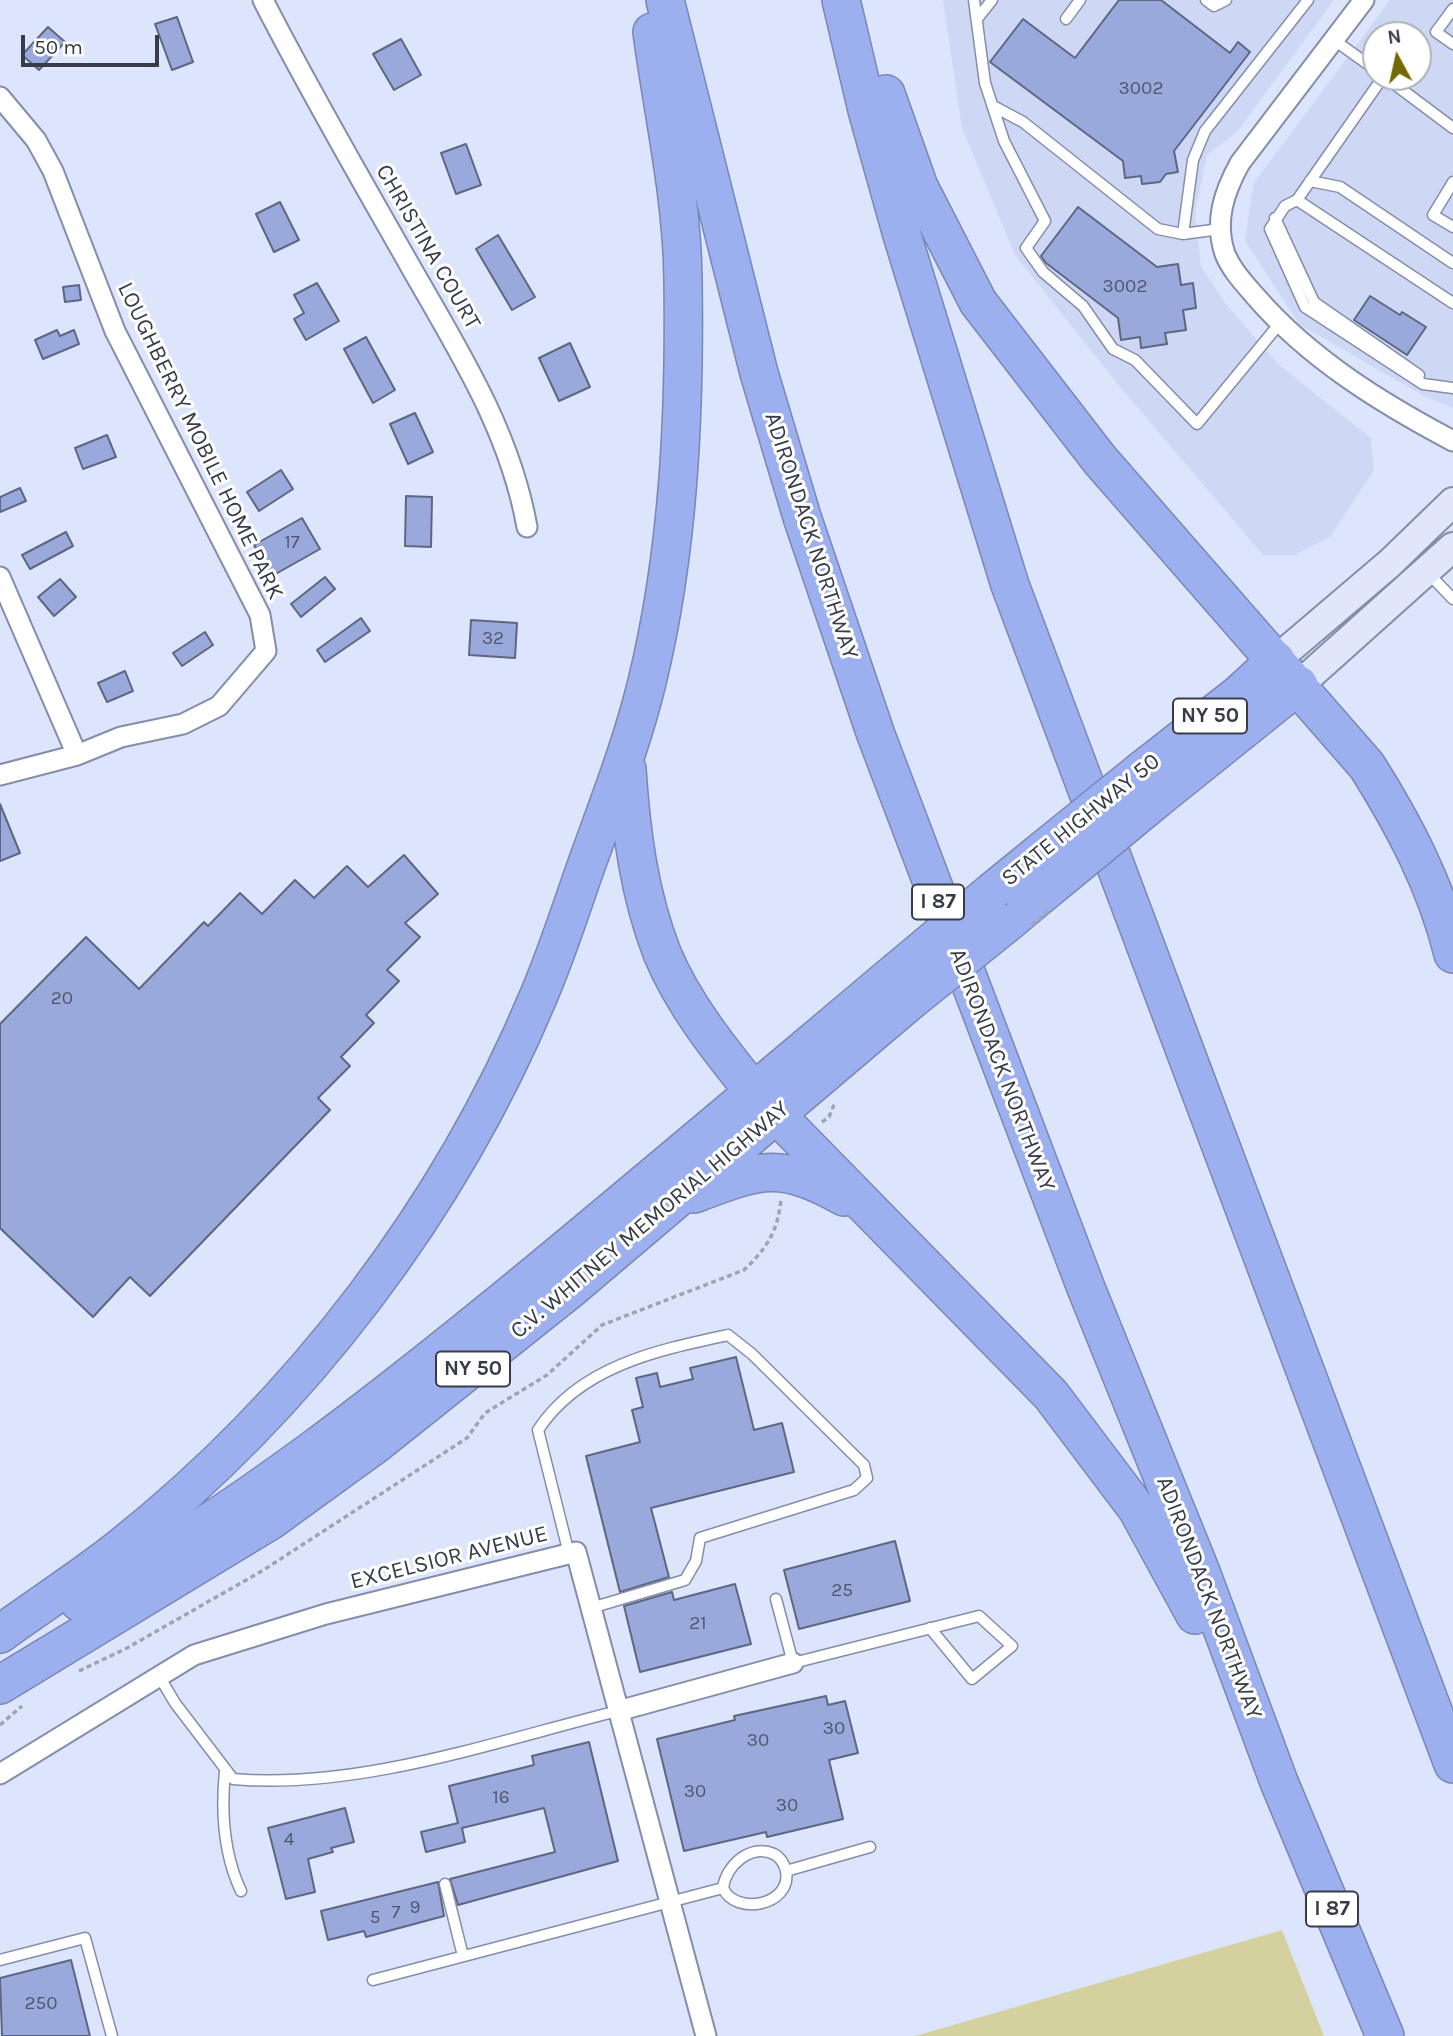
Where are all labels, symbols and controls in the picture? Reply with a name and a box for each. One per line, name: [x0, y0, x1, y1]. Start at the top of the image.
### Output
scale bar: [24, 21, 163, 65]
north arrow: [1362, 21, 1432, 91]
text: N: [1386, 25, 1403, 49]
text: 50 m: [34, 35, 83, 59]
house number: 3002: [1119, 78, 1163, 100]
street label: CHRISTINA COURT: [370, 160, 486, 334]
house number: 3002: [1103, 276, 1147, 298]
street label: LOUGHBERRY MOBILE HOME PARK: [111, 278, 289, 604]
street label: ADIRONDACK NORTHWAY: [758, 409, 864, 663]
house number: 17: [284, 532, 300, 554]
house number: 32: [482, 628, 504, 650]
road number: NY 50: [1173, 698, 1247, 734]
street label: STATE HIGHWAY 50: [996, 748, 1166, 892]
road number: I 87: [912, 884, 964, 920]
street label: ADIRONDACK NORTHWAY: [943, 945, 1061, 1195]
house number: 20: [51, 988, 73, 1010]
street label: C.V. WHITNEY MEMORIAL HIGHWAY: [505, 1095, 795, 1345]
road number: NY 50: [436, 1352, 510, 1386]
street label: ADIRONDACK NORTHWAY: [1150, 1473, 1268, 1723]
street label: EXCELSIOR AVENUE: [348, 1520, 550, 1596]
house number: 25: [831, 1580, 853, 1602]
house number: 21: [689, 1613, 707, 1635]
house number: 30: [823, 1718, 845, 1740]
house number: 30: [747, 1730, 769, 1752]
house number: 30: [684, 1781, 706, 1803]
house number: 16: [492, 1787, 510, 1809]
house number: 30: [776, 1795, 798, 1817]
house number: 4: [284, 1829, 294, 1851]
road number: I 87: [1306, 1892, 1358, 1926]
house number: 9: [409, 1897, 421, 1919]
house number: 7: [392, 1902, 400, 1924]
house number: 5: [370, 1907, 380, 1929]
house number: 250: [24, 1993, 58, 2015]

